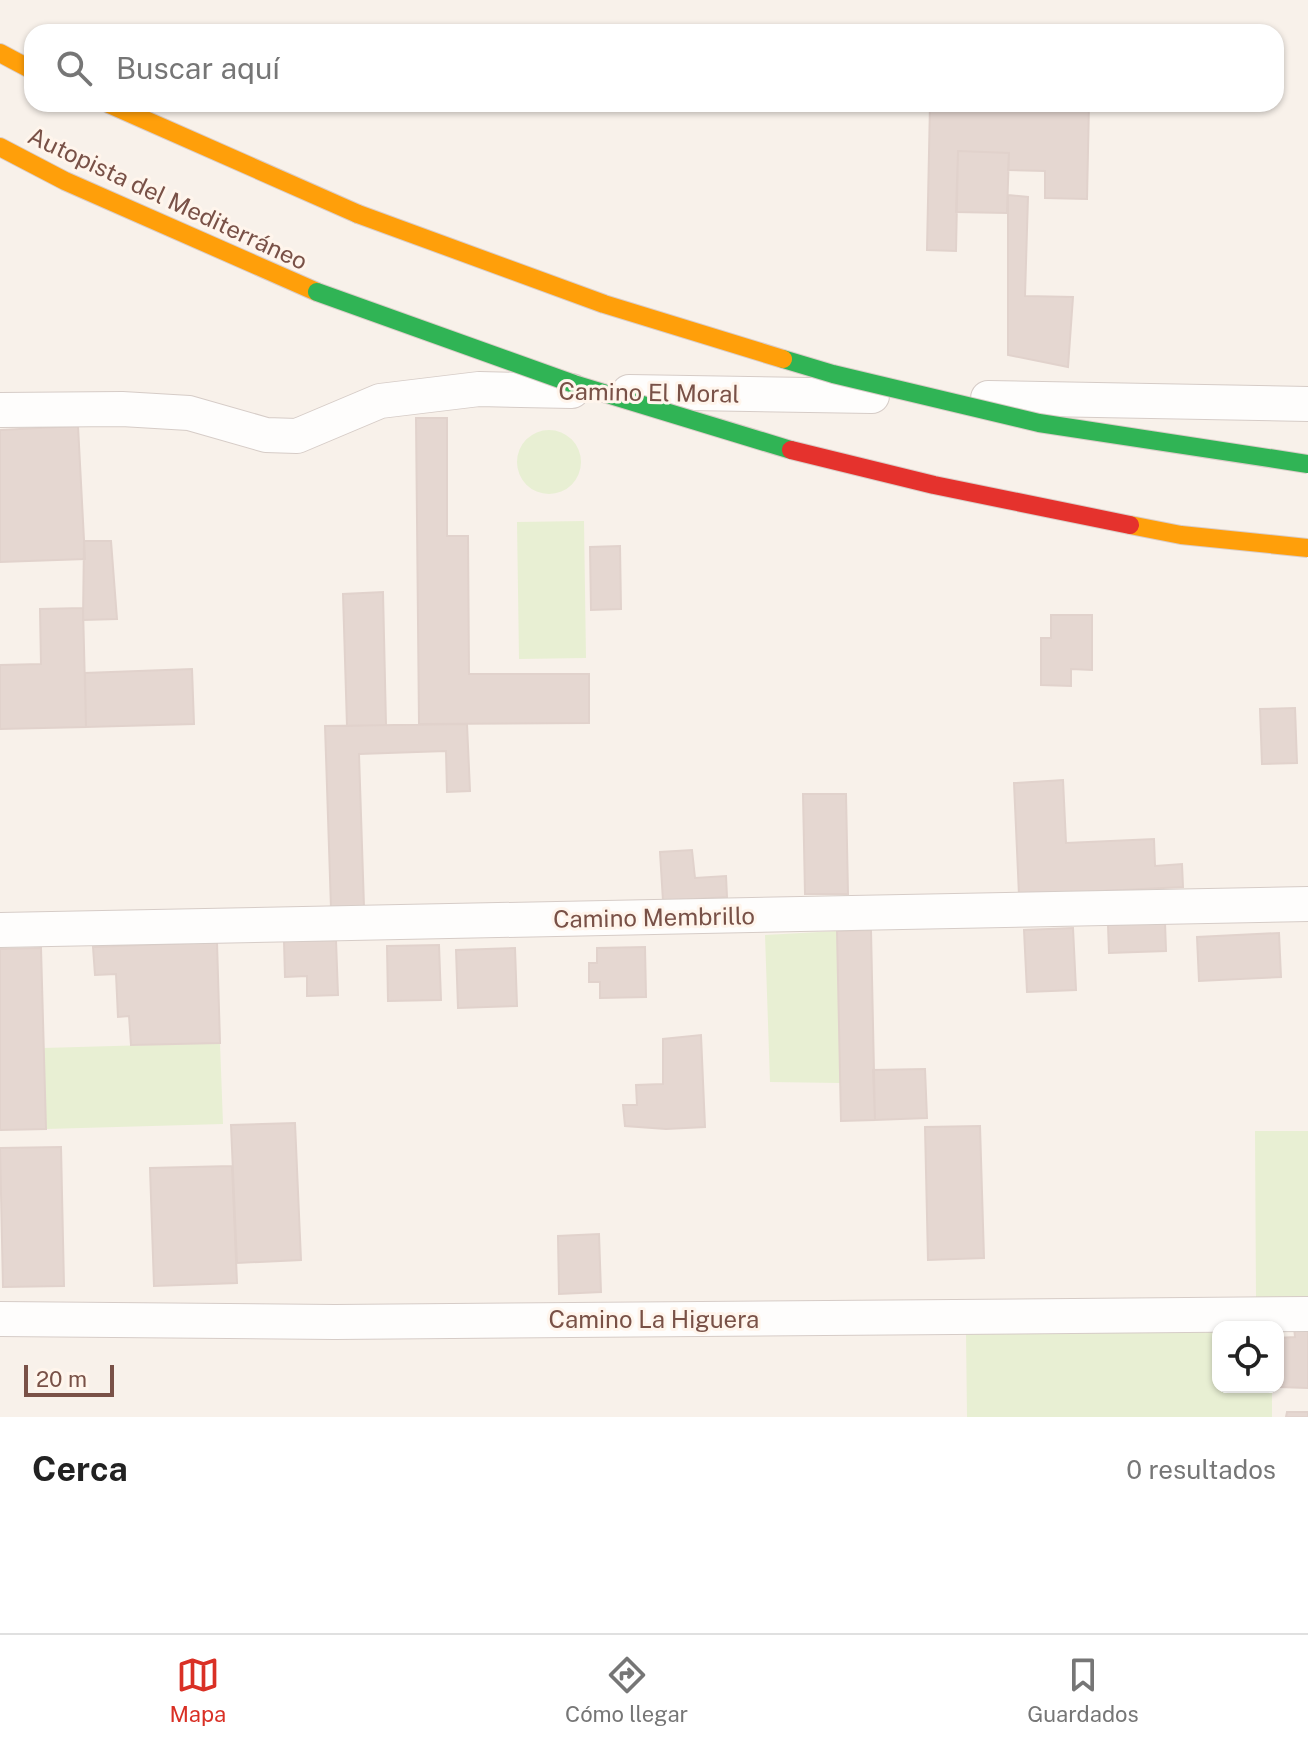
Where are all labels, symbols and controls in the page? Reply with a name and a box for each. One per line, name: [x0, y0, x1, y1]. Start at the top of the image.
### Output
search box: [24, 24, 1284, 112]
icon: search: [52, 46, 96, 90]
text: Buscar aquí: [116, 50, 280, 86]
street label: Autopista del Mediterráneo: [24, 121, 312, 275]
street label: Camino El Moral: [558, 376, 740, 408]
street label: Camino Membrillo: [553, 901, 755, 933]
street label: Camino La Higuera: [549, 1305, 759, 1333]
map controls: [1212, 1321, 1284, 1393]
button: locate: [1212, 1321, 1284, 1393]
scale bar: [24, 1361, 114, 1397]
text: 20 m: [36, 1366, 87, 1392]
text: Cerca: [32, 1449, 128, 1489]
text: 0 resultados: [1126, 1454, 1276, 1485]
tab: Mapa: [169, 1653, 226, 1727]
tab: Cómo llegar: [565, 1653, 688, 1727]
tab: Guardados: [1027, 1653, 1139, 1727]

